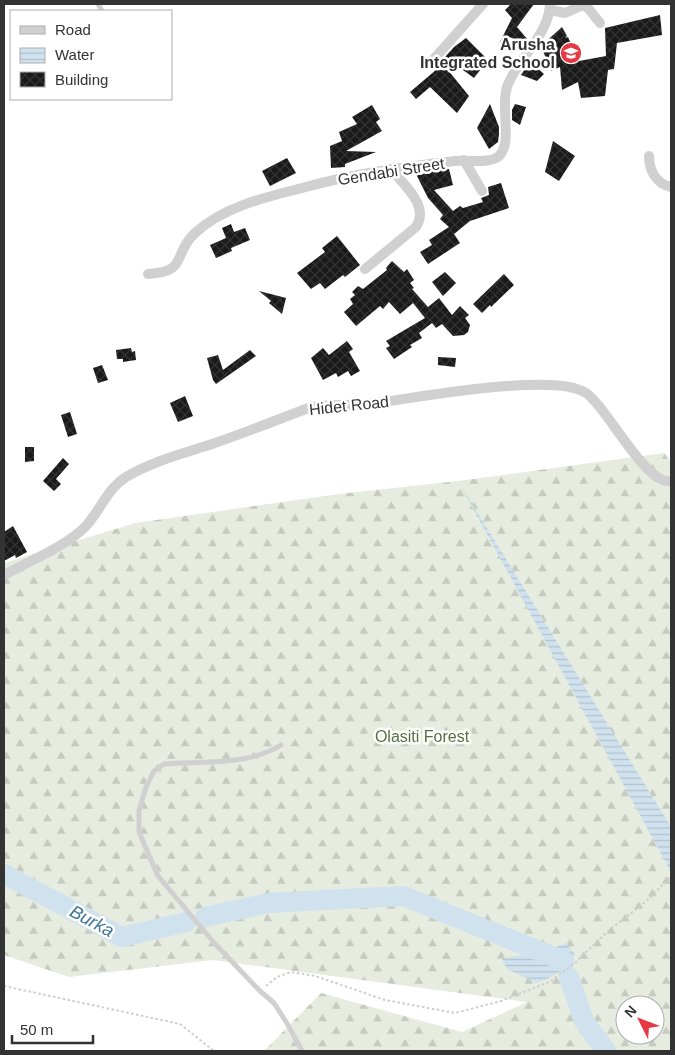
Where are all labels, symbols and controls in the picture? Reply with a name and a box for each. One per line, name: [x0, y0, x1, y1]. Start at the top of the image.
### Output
legend: [10, 10, 172, 100]
text: Road: [55, 21, 91, 38]
place label: Arusha Integrated School: [420, 36, 555, 71]
school or university icon: Arusha Integrated School: [559, 41, 583, 65]
text: Water: [55, 46, 94, 63]
text: Building: [55, 71, 108, 88]
street label: Gendabi Street: [337, 155, 446, 188]
street label: Hidet Road: [308, 393, 390, 418]
park label: Olasiti Forest: [375, 728, 470, 745]
water label: Burka: [67, 901, 117, 941]
north arrow: [615, 995, 665, 1045]
text: N: [621, 1002, 640, 1020]
scale bar: [12, 1012, 94, 1044]
text: 50 m: [20, 1021, 53, 1038]

